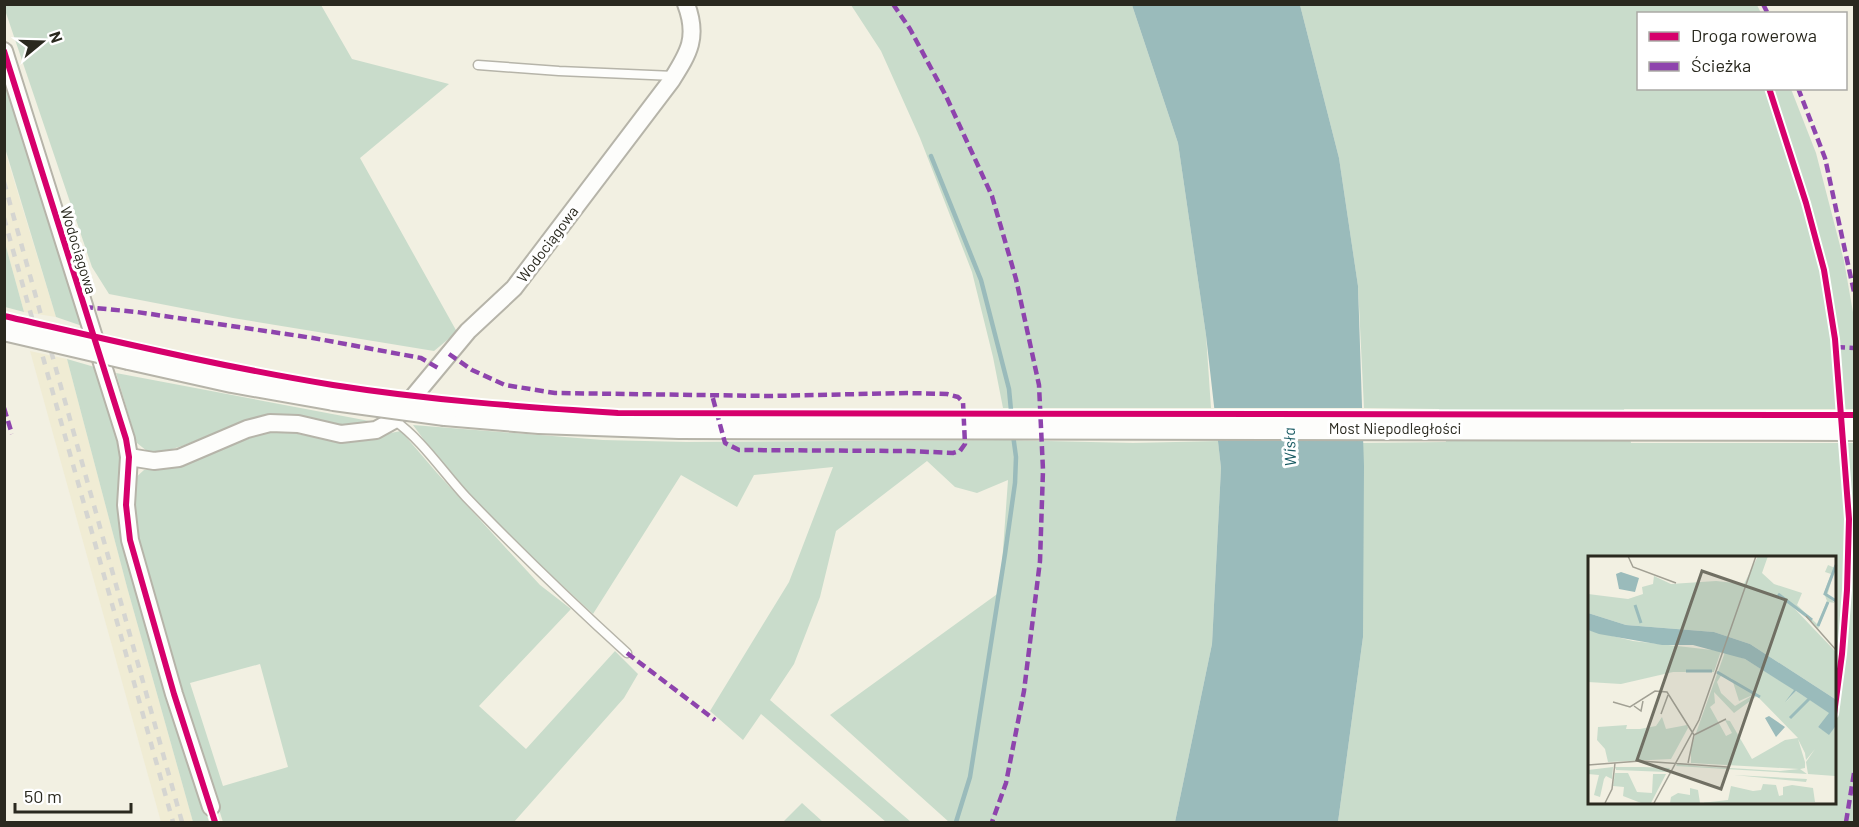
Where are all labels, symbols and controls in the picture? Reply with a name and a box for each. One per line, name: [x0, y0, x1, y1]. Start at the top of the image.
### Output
north arrow: [12, 12, 72, 72]
legend: [1637, 12, 1847, 90]
text: Droga rowerowa: [1691, 24, 1817, 46]
text: N: [46, 29, 67, 45]
text: Ścieżka: [1691, 54, 1751, 76]
street label: Wodociągowa: [513, 202, 581, 286]
street label: Wodociągowa: [57, 204, 101, 296]
street label: Most Niepodległości: [1329, 419, 1461, 437]
water label: Wisła: [1279, 427, 1299, 467]
inset map: [1588, 556, 1835, 803]
scale bar: [15, 776, 130, 814]
text: 50 m: [24, 785, 62, 807]

